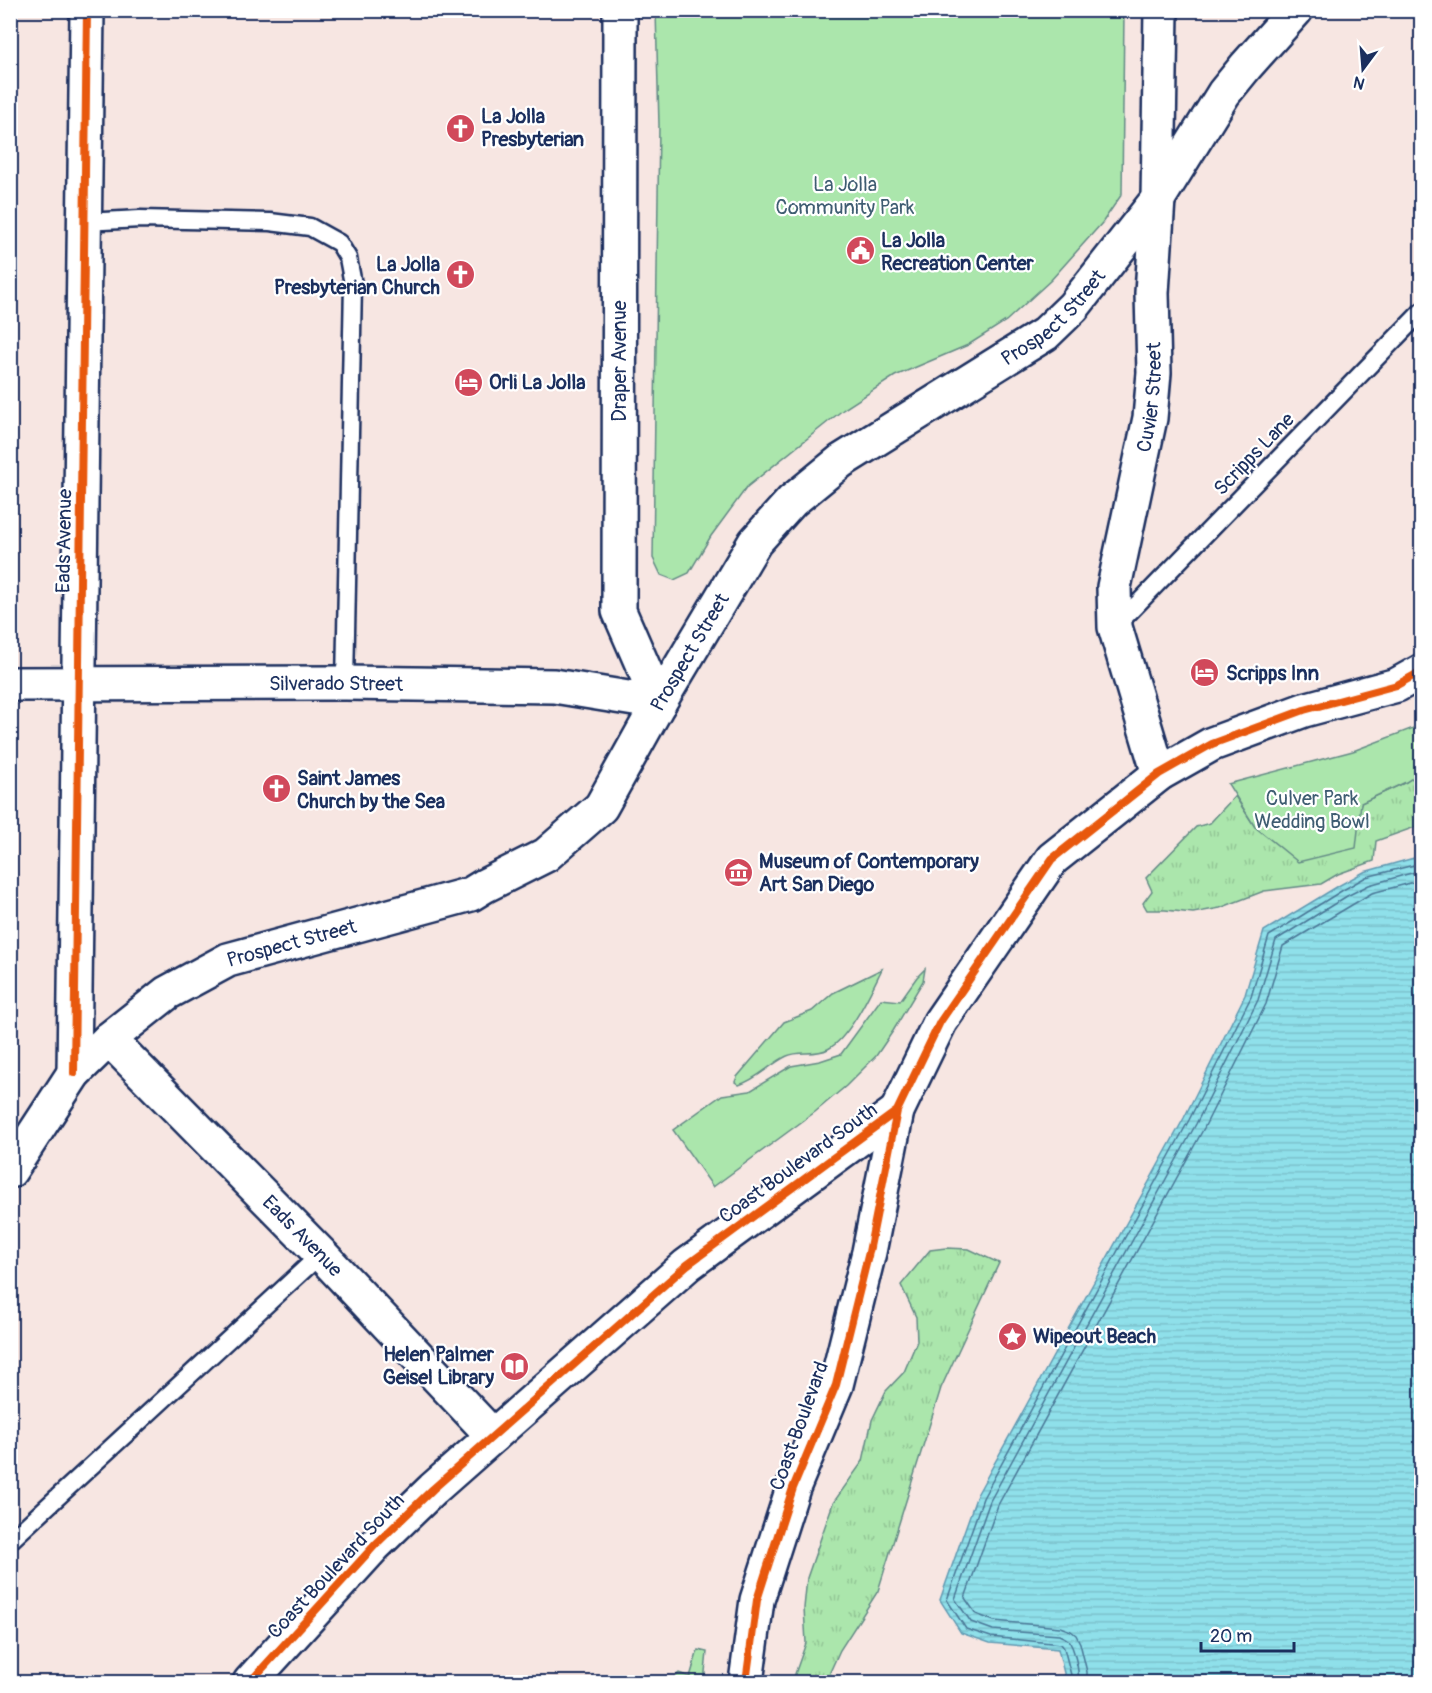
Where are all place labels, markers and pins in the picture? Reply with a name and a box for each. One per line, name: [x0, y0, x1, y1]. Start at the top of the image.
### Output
place label: La Jolla Presbyterian: [481, 104, 584, 152]
church icon: La Jolla Presbyterian: [444, 112, 476, 144]
place label: La Jolla Recreation Center: [881, 228, 1035, 276]
public building icon: La Jolla Recreation Center: [844, 235, 876, 267]
place label: La Jolla Presbyterian Church: [274, 252, 440, 300]
church icon: La Jolla Presbyterian Church: [445, 259, 477, 291]
hotel icon: Orli La Jolla: [452, 366, 484, 398]
place label: Orli La Jolla: [489, 370, 586, 395]
hotel icon: Scripps Inn: [1189, 657, 1221, 689]
place label: Scripps Inn: [1226, 661, 1319, 686]
place label: Saint James Church by the Sea: [297, 766, 445, 814]
church icon: Saint James Church by the Sea: [260, 773, 292, 805]
place label: Museum of Contemporary Art San Diego: [759, 849, 979, 897]
museum icon: Museum of Contemporary Art San Diego: [722, 856, 754, 888]
place icon: Wipeout Beach: [996, 1320, 1028, 1352]
place label: Wipeout Beach: [1033, 1324, 1156, 1349]
place label: Helen Palmer Geisel Library: [383, 1342, 495, 1390]
library icon: Helen Palmer Geisel Library: [499, 1350, 531, 1382]

